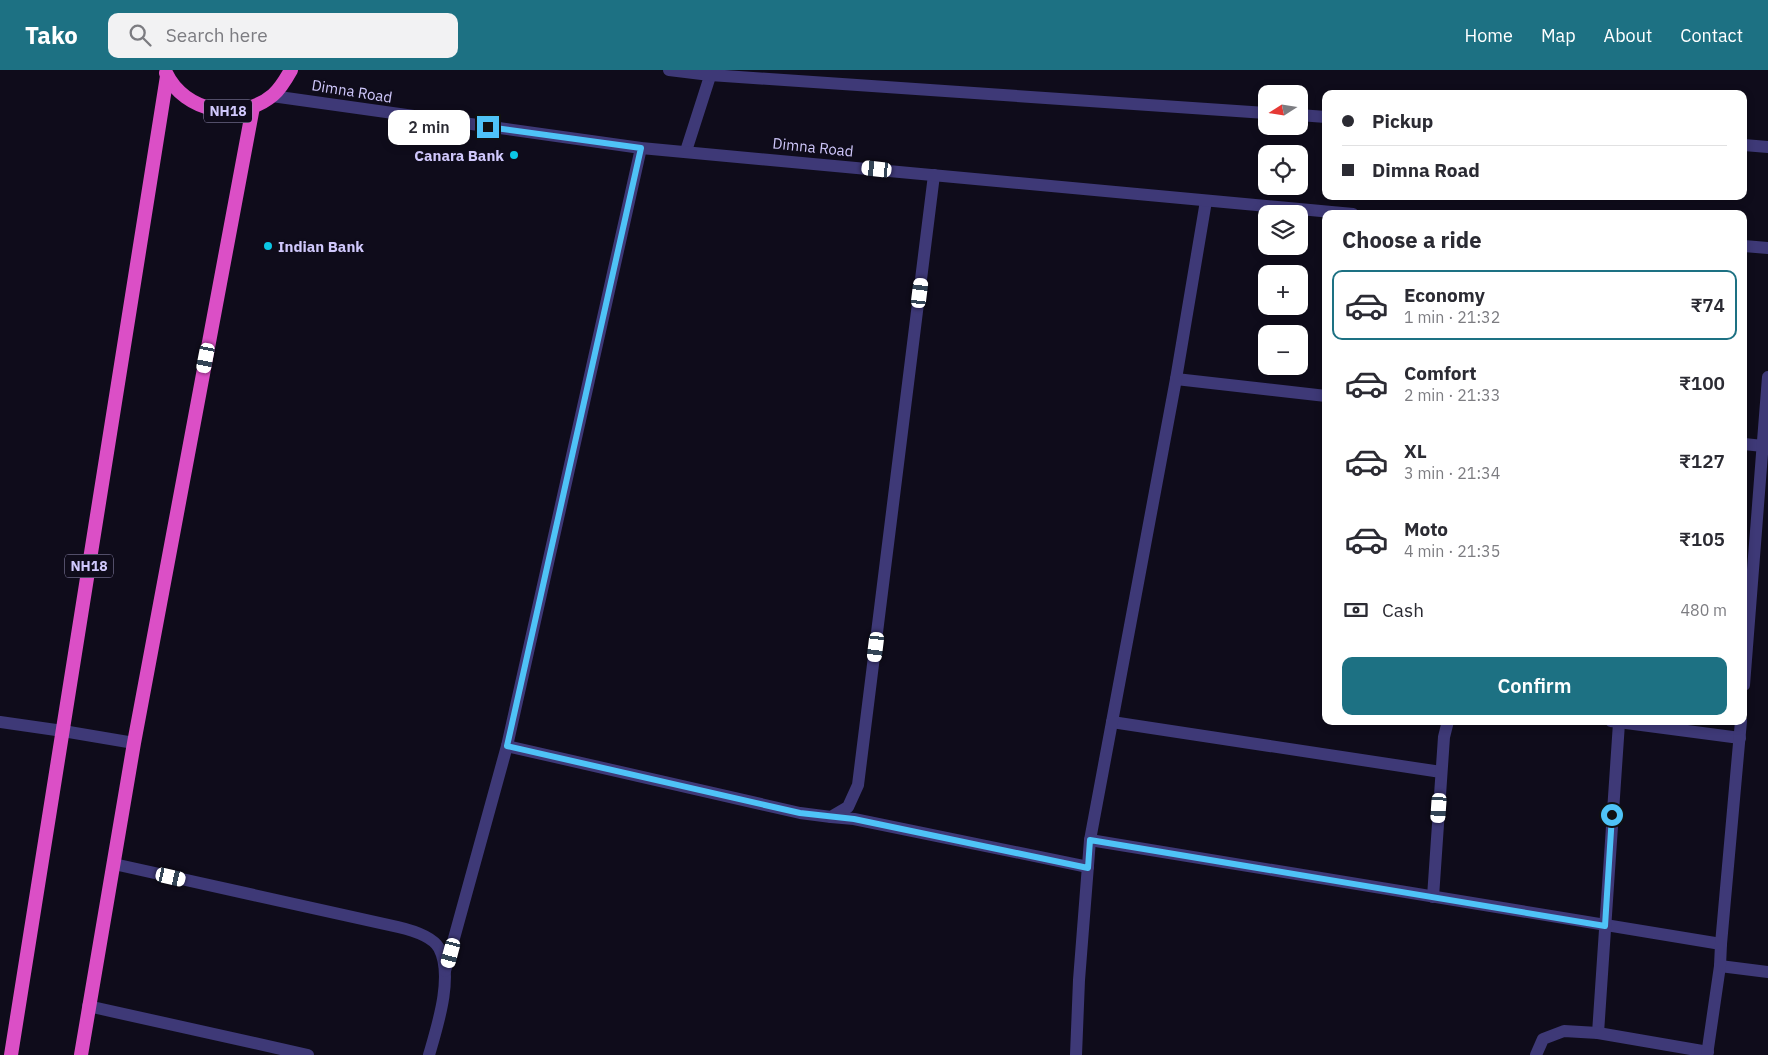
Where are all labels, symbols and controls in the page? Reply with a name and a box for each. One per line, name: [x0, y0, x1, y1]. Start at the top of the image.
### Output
search box: [108, 13, 458, 58]
text: Tako: [25, 19, 78, 51]
icon: search: [126, 21, 154, 49]
text: Search here: [166, 23, 268, 47]
text: Home: [1465, 24, 1513, 47]
text: Map: [1541, 24, 1576, 47]
text: About: [1604, 24, 1652, 47]
text: Contact: [1680, 24, 1743, 47]
street label: Dimna Road: [310, 75, 394, 107]
north arrow: [1258, 85, 1308, 135]
map controls: [1258, 85, 1308, 375]
road number: NH18: [204, 99, 252, 122]
text: Pickup: [1372, 109, 1433, 133]
callout: 2 min: [388, 110, 470, 144]
route end: [477, 116, 499, 138]
text: 2 min: [408, 117, 450, 137]
street label: Dimna Road: [771, 133, 855, 161]
button: locate: [1258, 145, 1308, 195]
place label: Canara Bank: [414, 146, 504, 165]
marker: Canara Bank: [508, 149, 520, 161]
text: Dimna Road: [1372, 158, 1480, 182]
car: [861, 160, 892, 178]
button: layers: [1258, 205, 1308, 255]
text: Choose a ride: [1342, 225, 1482, 254]
place label: Indian Bank: [278, 237, 364, 256]
marker: Indian Bank: [262, 240, 274, 252]
button: +: [1258, 265, 1308, 315]
car: [910, 277, 929, 309]
icon: car: [1344, 283, 1389, 328]
text: Economy: [1404, 283, 1485, 307]
text: ₹74: [1690, 293, 1725, 317]
text: 1 min · 21:32: [1404, 307, 1500, 327]
button: −: [1258, 325, 1308, 375]
car: [195, 342, 216, 374]
icon: car: [1344, 361, 1389, 406]
text: Comfort: [1404, 361, 1477, 385]
text: ₹100: [1679, 371, 1725, 395]
text: 2 min · 21:33: [1404, 385, 1500, 405]
icon: car: [1344, 439, 1389, 484]
text: XL: [1404, 439, 1427, 463]
text: ₹127: [1679, 449, 1725, 473]
text: 3 min · 21:34: [1404, 463, 1500, 483]
icon: car: [1344, 517, 1389, 562]
text: Moto: [1404, 517, 1448, 541]
text: ₹105: [1679, 527, 1725, 551]
text: 4 min · 21:35: [1404, 541, 1500, 561]
road number: NH18: [65, 554, 113, 578]
icon: cash: [1342, 596, 1370, 624]
text: Cash: [1382, 598, 1424, 622]
text: 480 m: [1680, 600, 1727, 620]
car: [866, 631, 885, 663]
button: Confirm: [1342, 657, 1727, 715]
car: [1430, 793, 1447, 823]
route start: [1601, 804, 1623, 826]
car: [154, 866, 187, 888]
car: [439, 937, 462, 969]

